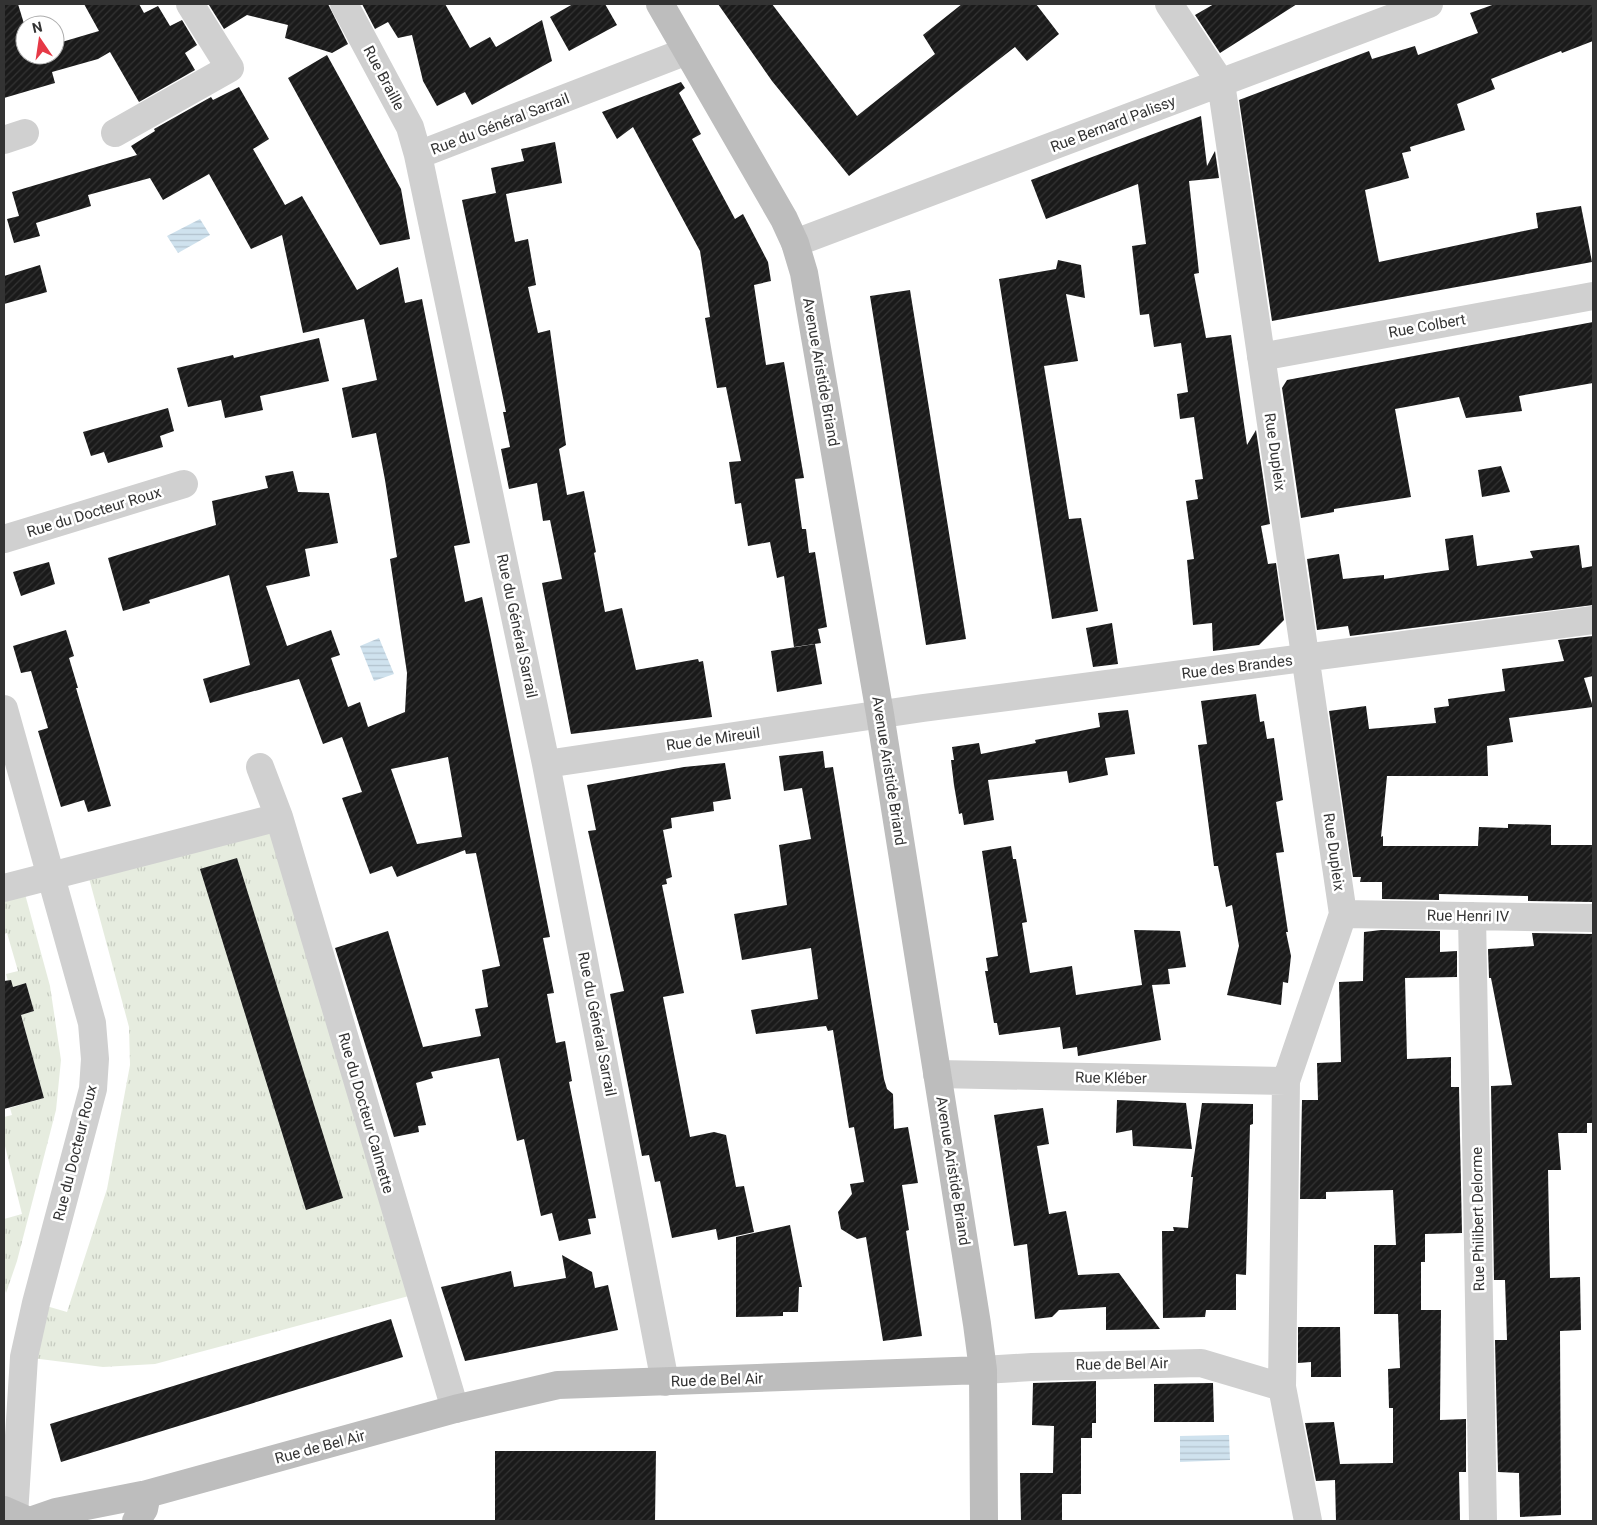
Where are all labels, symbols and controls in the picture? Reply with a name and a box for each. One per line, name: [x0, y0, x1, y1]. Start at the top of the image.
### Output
north arrow: [15, 15, 65, 65]
text: N: [30, 18, 44, 36]
street label: Rue Braille: [360, 43, 408, 113]
street label: Rue du Général Sarrail: [428, 89, 572, 159]
street label: Rue Bernard Palissy: [1048, 92, 1178, 156]
street label: Avenue Aristide Briand: [799, 296, 843, 448]
street label: Rue Colbert: [1387, 310, 1467, 342]
street label: Rue Dupleix: [1261, 412, 1289, 493]
street label: Rue du Docteur Roux: [25, 483, 164, 541]
street label: Rue du Général Sarrail: [493, 552, 541, 700]
street label: Rue des Brandes: [1180, 651, 1294, 683]
street label: Avenue Aristide Briand: [868, 695, 910, 847]
street label: Rue de Mireuil: [665, 724, 761, 754]
street label: Rue Dupleix: [1320, 812, 1348, 893]
street label: Rue Henri IV: [1427, 906, 1510, 926]
street label: Rue du Général Sarrail: [574, 950, 620, 1098]
street label: Rue du Docteur Calmette: [334, 1031, 398, 1195]
street label: Rue Kléber: [1075, 1068, 1147, 1088]
street label: Rue du Docteur Roux: [49, 1083, 101, 1223]
street label: Avenue Aristide Briand: [932, 1095, 974, 1247]
street label: Rue Philibert Delorme: [1468, 1147, 1488, 1291]
street label: Rue de Bel Air: [1076, 1354, 1168, 1374]
street label: Rue de Bel Air: [670, 1369, 764, 1391]
street label: Rue de Bel Air: [273, 1426, 367, 1468]

